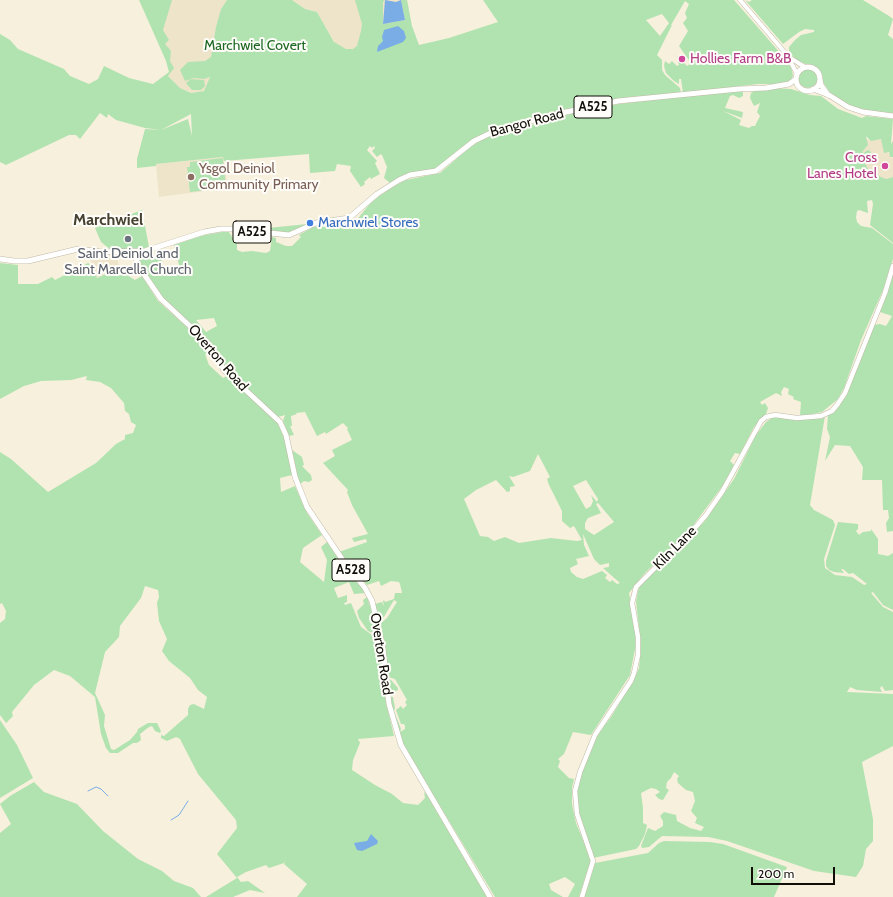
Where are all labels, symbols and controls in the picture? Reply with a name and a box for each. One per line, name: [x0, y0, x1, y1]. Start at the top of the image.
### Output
park label: Marchwiel Covert: [204, 38, 306, 54]
place label: Hollies Farm B&B: [690, 51, 791, 67]
marker: Hollies Farm B&B: [677, 54, 687, 64]
road number: A525: [574, 96, 612, 118]
street label: Bangor Road: [488, 105, 566, 141]
place label: Cross Lanes Hotel: [807, 150, 877, 182]
place label: Ysgol Deiniol Community Primary: [199, 161, 319, 194]
marker: Cross Lanes Hotel: [880, 161, 890, 171]
marker: Ysgol Deiniol Community Primary: [186, 172, 196, 182]
district label: Marchwiel: [73, 210, 143, 230]
place label: Marchwiel Stores: [318, 215, 418, 231]
marker: Marchwiel Stores: [305, 218, 315, 228]
road number: A525: [233, 221, 271, 243]
marker: Saint Deiniol and Saint Marcella Church: [123, 234, 133, 244]
place label: Saint Deiniol and Saint Marcella Church: [64, 246, 192, 278]
street label: Overton Road: [184, 321, 252, 395]
street label: Kiln Lane: [650, 523, 700, 573]
road number: A528: [332, 559, 370, 581]
street label: Overton Road: [366, 612, 396, 696]
scale bar: [753, 859, 837, 885]
text: 200 m: [758, 866, 794, 881]

